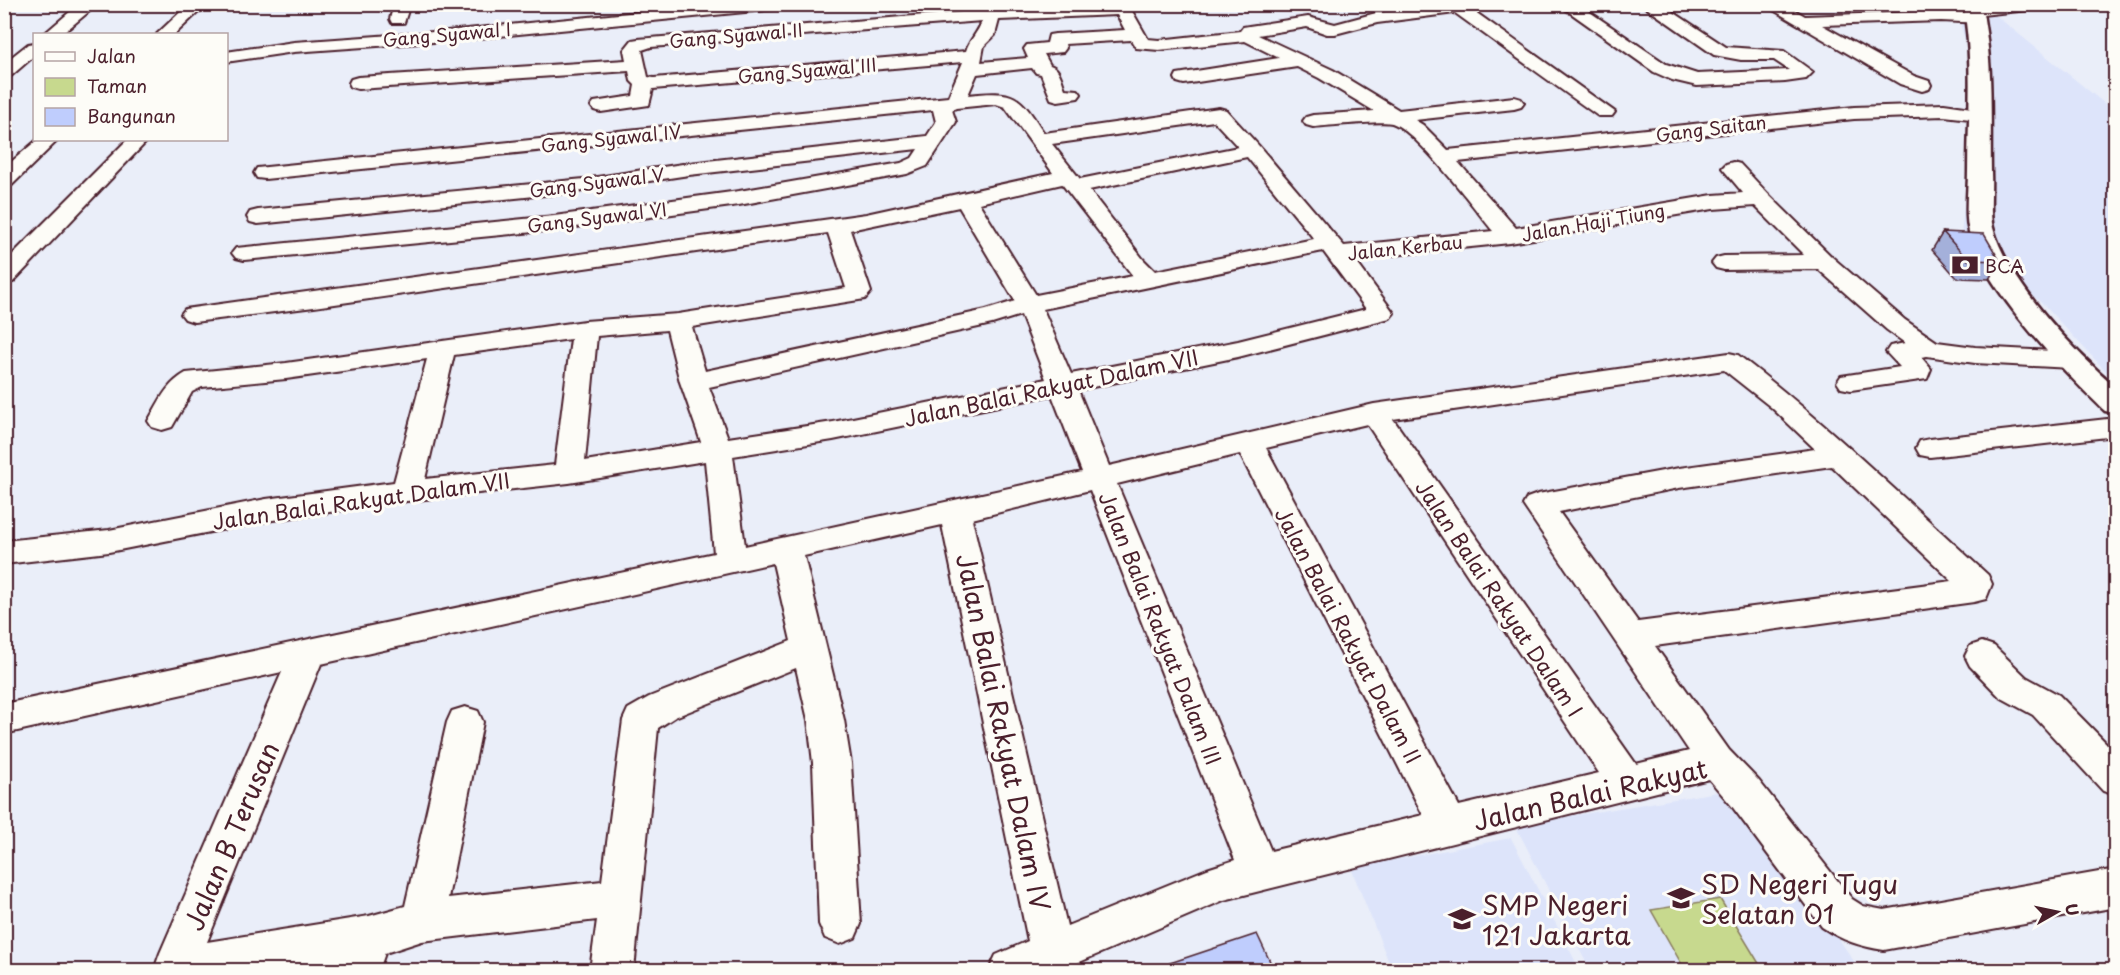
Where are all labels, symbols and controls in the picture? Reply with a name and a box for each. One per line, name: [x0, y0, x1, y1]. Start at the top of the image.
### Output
street label: Gang Syawal I: [382, 15, 512, 53]
street label: Gang Syawal II: [668, 16, 804, 54]
legend: [33, 33, 228, 141]
text: Jalan: [87, 42, 136, 69]
street label: Gang Syawal III: [737, 50, 877, 90]
text: Taman: [87, 72, 147, 99]
text: Bangunan: [87, 102, 176, 129]
street label: Gang Saitan: [1654, 108, 1768, 148]
street label: Gang Syawal IV: [539, 117, 683, 159]
street label: Gang Syawal V: [528, 160, 666, 204]
street label: Gang Syawal VI: [526, 195, 668, 239]
street label: Jalan Haji Tiung: [1519, 196, 1667, 248]
street label: Jalan Kerbau: [1346, 228, 1464, 266]
bank icon: BCA: [1950, 250, 1980, 280]
place label: BCA: [1985, 252, 2024, 279]
street label: Jalan Balai Rakyat Dalam VII: [901, 340, 1201, 434]
street label: Jalan Balai Rakyat Dalam VII: [210, 463, 512, 537]
street label: Jalan Balai Rakyat Dalam I: [1408, 473, 1592, 723]
street label: Jalan Balai Rakyat Dalam III: [1092, 487, 1230, 769]
street label: Jalan Balai Rakyat Dalam II: [1268, 501, 1430, 769]
street label: Jalan Balai Rakyat Dalam IV: [947, 550, 1061, 914]
street label: Jalan B Terusan: [174, 736, 288, 936]
street label: Jalan Balai Rakyat: [1469, 748, 1711, 840]
place label: SD Negeri Tugu Selatan 01: [1701, 864, 1898, 933]
north arrow: [2027, 882, 2087, 942]
school or university icon: SD Negeri Tugu Selatan 01: [1666, 883, 1696, 913]
place label: SMP Negeri 121 Jakarta: [1482, 885, 1631, 954]
text: U: [2060, 902, 2086, 917]
school or university icon: SMP Negeri 121 Jakarta: [1447, 904, 1477, 934]

